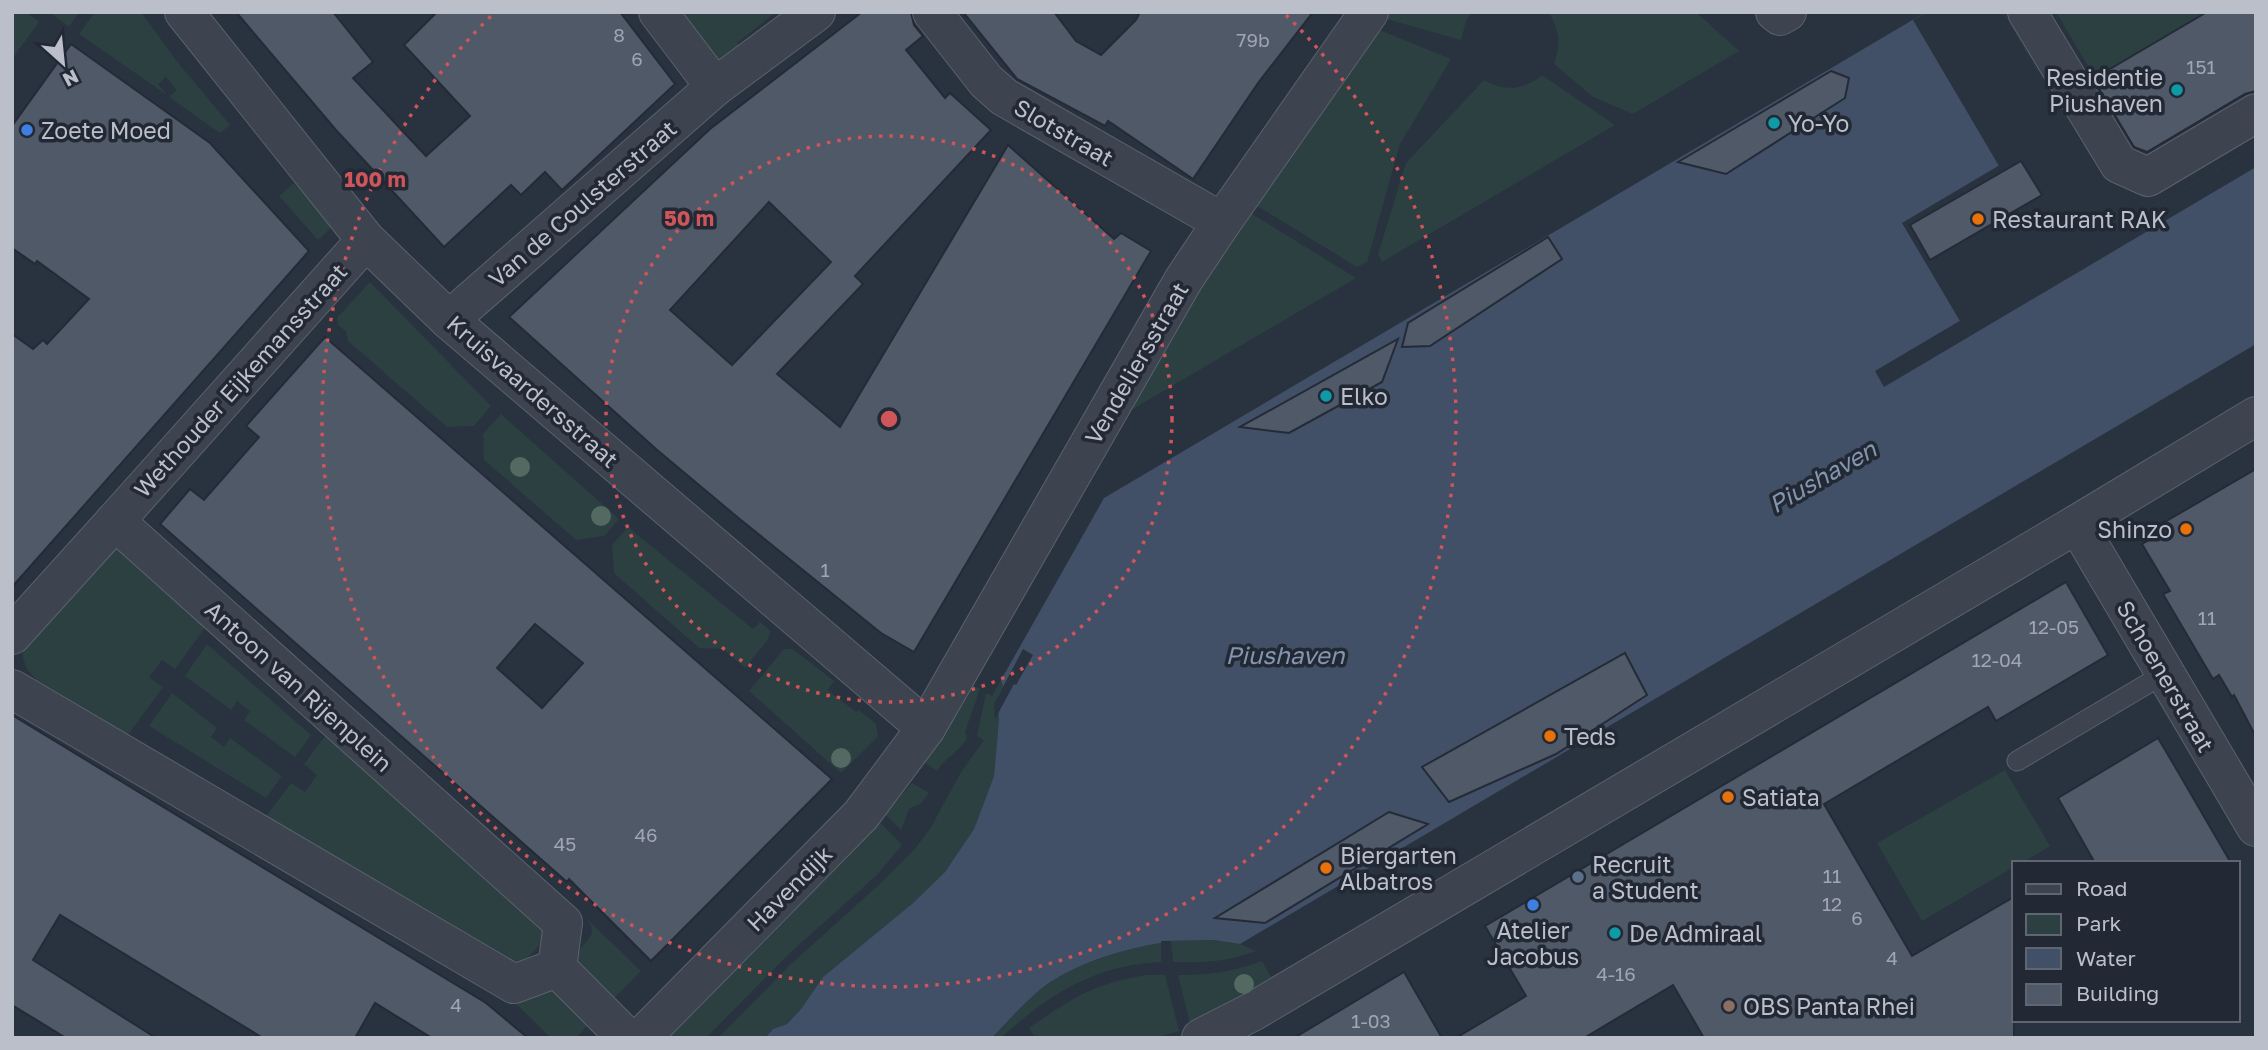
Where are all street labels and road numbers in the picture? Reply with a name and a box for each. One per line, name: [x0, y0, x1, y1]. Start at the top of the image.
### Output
street label: Slotstraat: [1009, 92, 1119, 172]
street label: Van de Coulsterstraat: [482, 114, 682, 292]
street label: Wethouder Eijkemansstraat: [128, 257, 352, 503]
street label: Vendeliersstraat: [1078, 277, 1194, 449]
street label: Kruisvaardersstraat: [442, 309, 624, 473]
street label: Antoon van Rijenplein: [200, 595, 398, 777]
street label: Schoenerstraat: [2111, 595, 2221, 757]
street label: Havendijk: [740, 839, 838, 937]

